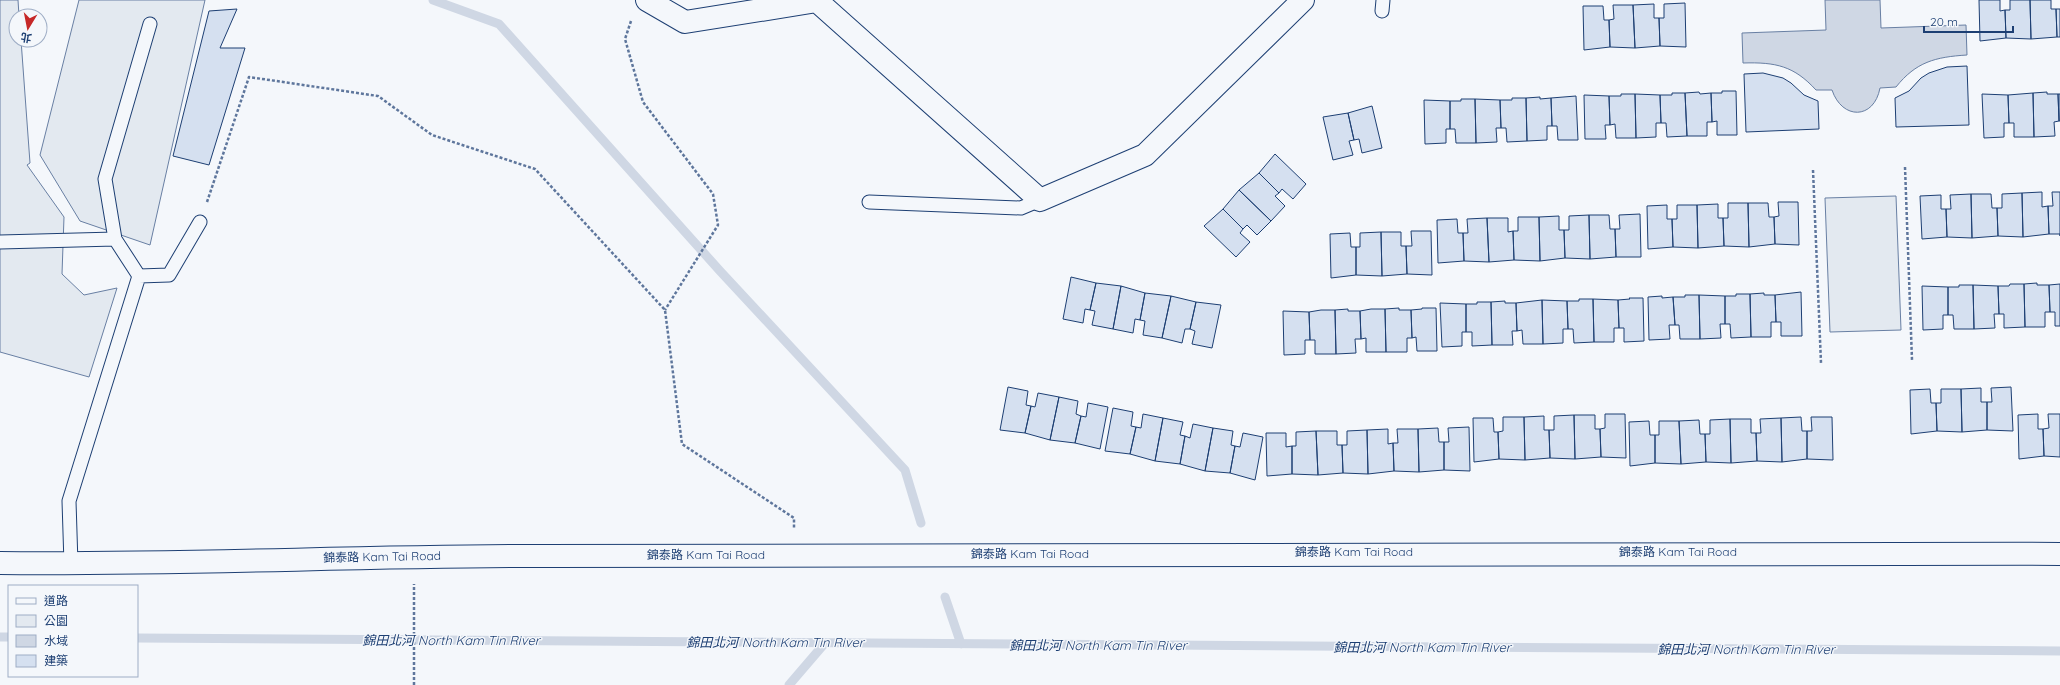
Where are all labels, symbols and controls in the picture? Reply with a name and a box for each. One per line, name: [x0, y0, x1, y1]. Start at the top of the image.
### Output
north arrow: [8, 8, 48, 48]
scale bar: [1924, 8, 2013, 34]
text: 20 m: [1930, 14, 1958, 29]
text: 北: [20, 30, 33, 46]
street label: 錦泰路 Kam Tai Road: [1295, 544, 1413, 559]
street label: 錦泰路 Kam Tai Road: [1619, 544, 1737, 559]
street label: 錦泰路 Kam Tai Road: [971, 546, 1089, 561]
street label: 錦泰路 Kam Tai Road: [647, 547, 765, 562]
street label: 錦泰路 Kam Tai Road: [323, 548, 441, 565]
legend: [8, 585, 138, 677]
text: 道路: [44, 593, 68, 608]
text: 公園: [44, 613, 68, 628]
water label: 錦田北河 North Kam Tin River: [362, 632, 542, 648]
text: 水域: [44, 633, 68, 648]
water label: 錦田北河 North Kam Tin River: [686, 634, 866, 650]
water label: 錦田北河 North Kam Tin River: [1009, 637, 1189, 653]
water label: 錦田北河 North Kam Tin River: [1333, 639, 1513, 655]
water label: 錦田北河 North Kam Tin River: [1657, 641, 1837, 657]
text: 建築: [44, 653, 68, 668]

